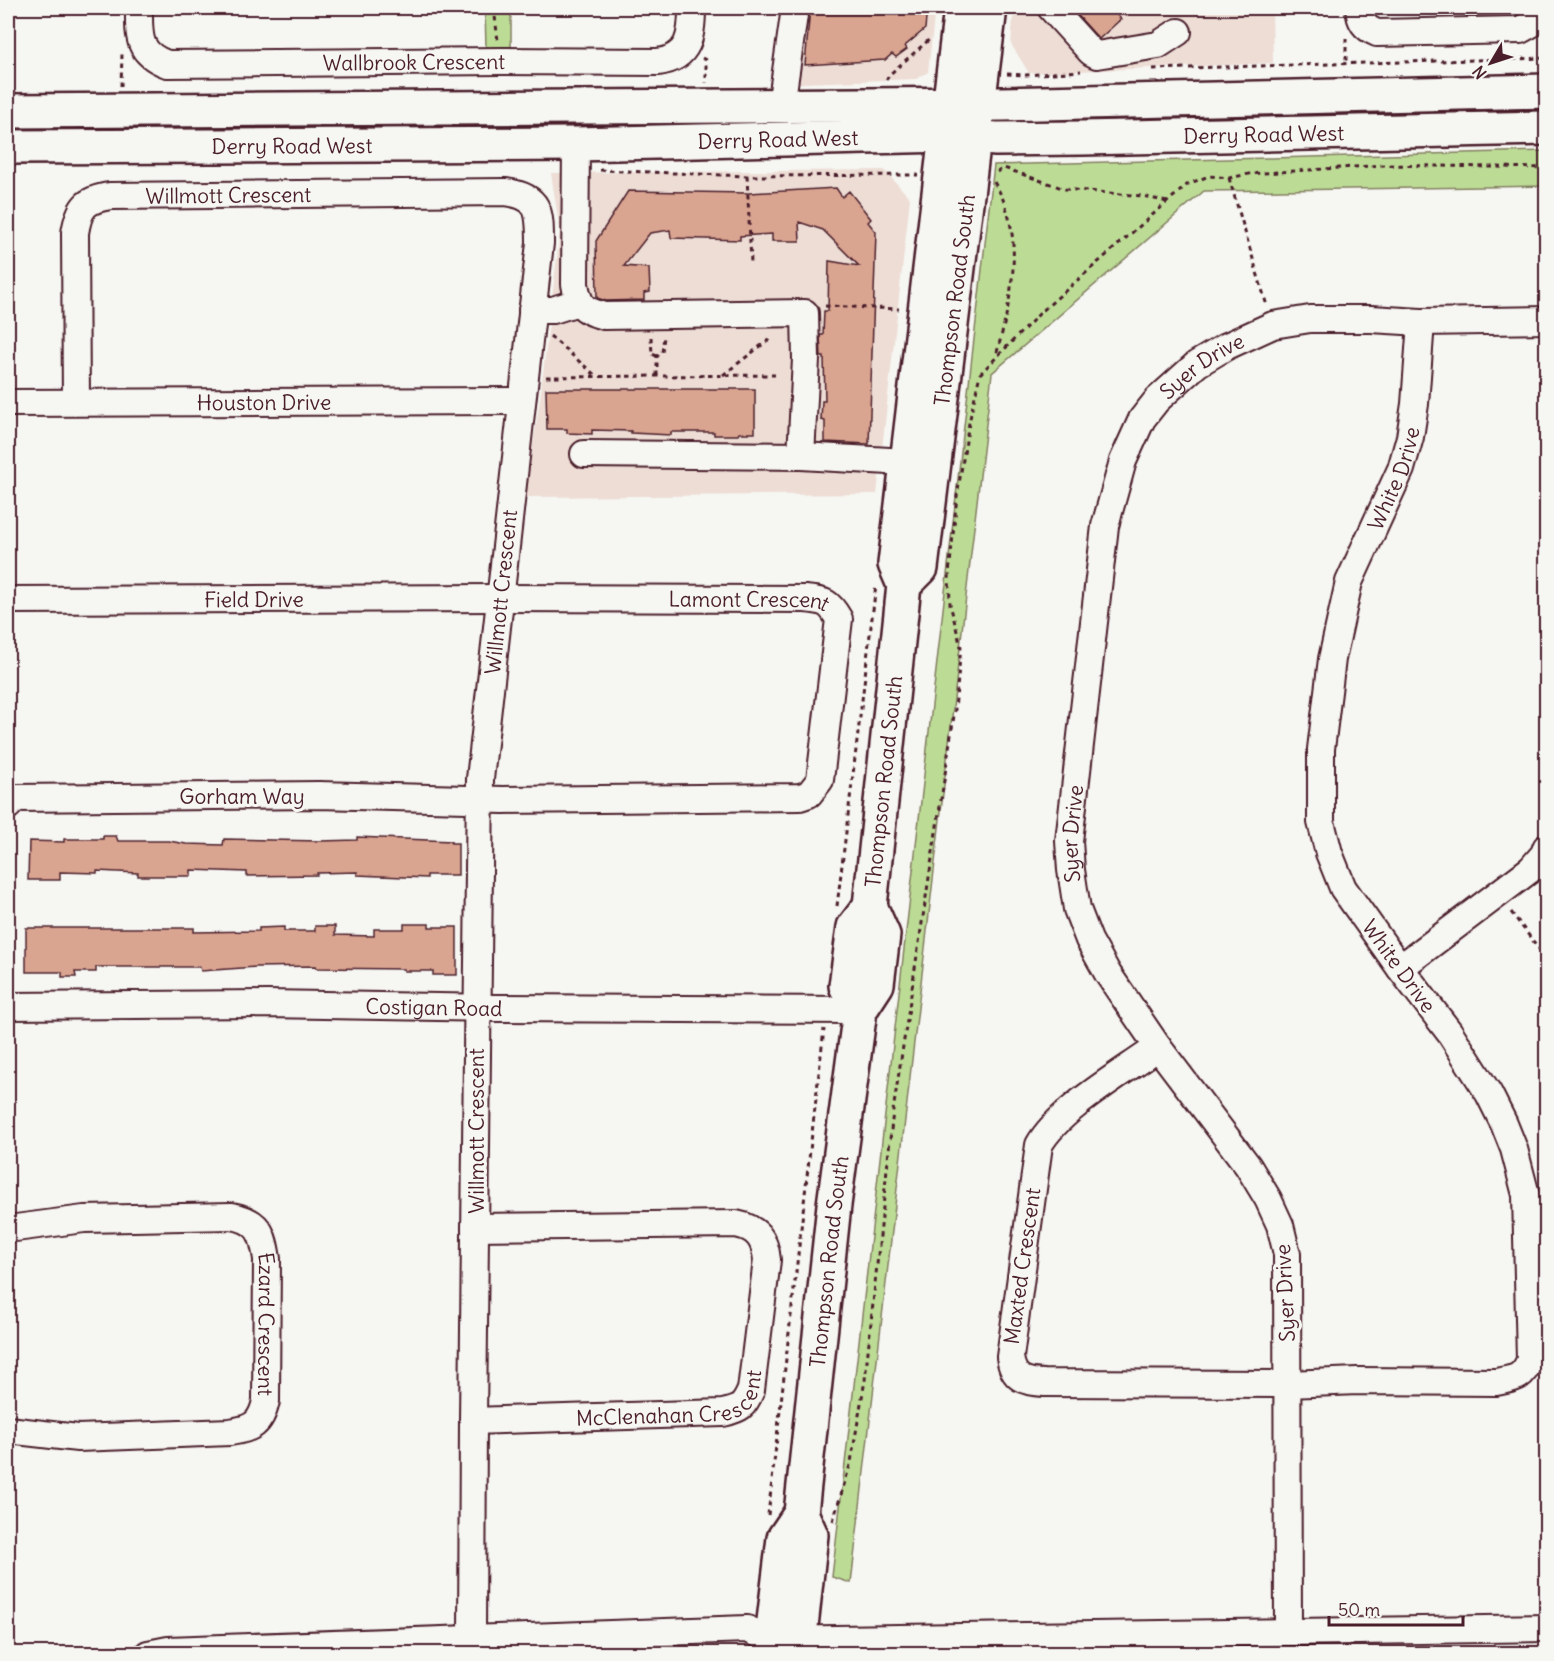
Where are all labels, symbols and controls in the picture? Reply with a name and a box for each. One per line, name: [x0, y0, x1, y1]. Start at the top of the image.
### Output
north arrow: [1461, 33, 1521, 93]
street label: Wallbrook Crescent: [323, 47, 505, 76]
text: N: [1468, 62, 1491, 83]
street label: Derry Road West: [1183, 119, 1344, 149]
street label: Derry Road West: [697, 124, 859, 155]
street label: Derry Road West: [211, 132, 373, 159]
street label: Willmott Crescent: [145, 180, 311, 209]
street label: Thompson Road South: [928, 193, 980, 407]
street label: Syer Drive: [1154, 327, 1248, 405]
street label: Houston Drive: [197, 388, 331, 416]
street label: White Drive: [1361, 425, 1425, 534]
street label: Willmott Crescent: [479, 508, 523, 676]
street label: Field Drive: [204, 585, 304, 613]
street label: Lamont Crescent: [669, 585, 835, 617]
street label: Thompson Road South: [859, 674, 908, 889]
street label: Gorham Way: [179, 783, 305, 810]
street label: Syer Drive: [1055, 783, 1089, 884]
street label: White Drive: [1356, 914, 1442, 1018]
street label: Costigan Road: [365, 992, 503, 1022]
street label: Willmott Crescent: [463, 1048, 490, 1214]
street label: Thompson Road South: [803, 1154, 854, 1369]
street label: Maxted Crescent: [998, 1186, 1046, 1346]
street label: Syer Drive: [1269, 1243, 1301, 1343]
street label: Ezard Crescent: [253, 1251, 281, 1396]
street label: McClenahan Crescent: [576, 1368, 767, 1431]
scale bar: [1329, 1589, 1462, 1627]
text: 50 m: [1338, 1598, 1380, 1621]

